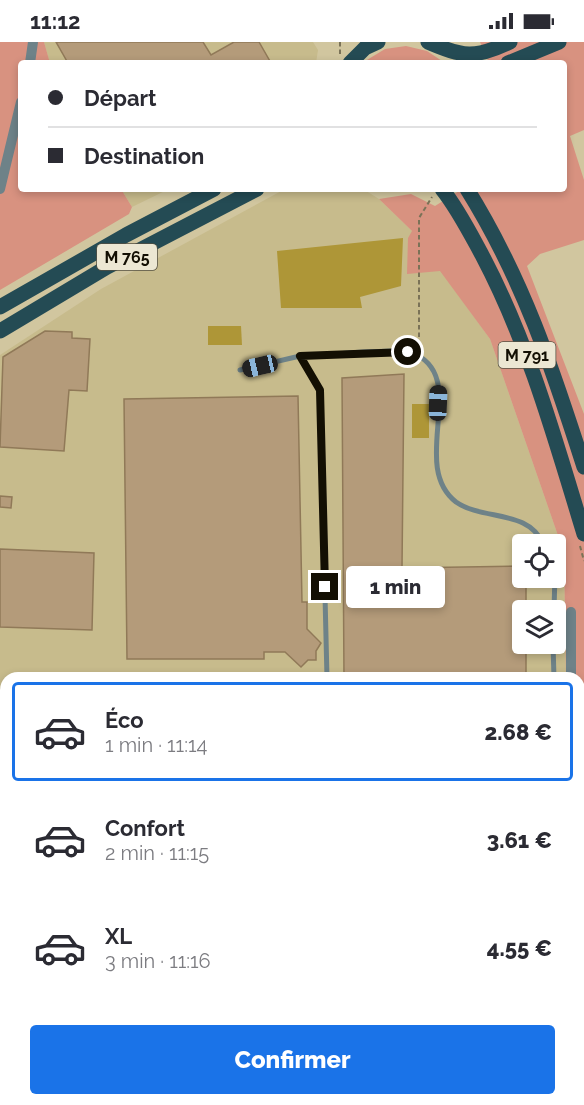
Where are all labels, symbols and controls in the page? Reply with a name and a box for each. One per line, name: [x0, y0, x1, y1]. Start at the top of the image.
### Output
text: 11:12: [30, 8, 80, 34]
text: Départ: [84, 85, 156, 111]
text: Destination: [84, 143, 204, 169]
road number: M 765: [97, 244, 157, 270]
route start: [394, 338, 421, 365]
road number: M 791: [498, 342, 556, 368]
car: [240, 353, 280, 379]
car: [428, 385, 448, 421]
map controls: [512, 534, 566, 654]
button: locate: [512, 534, 566, 588]
callout: 1 min: [346, 566, 445, 608]
route end: [311, 573, 338, 600]
text: 1 min: [370, 575, 421, 599]
button: layers: [512, 600, 566, 654]
icon: car: [33, 705, 87, 759]
text: Éco: [105, 707, 144, 733]
text: 2.68 €: [485, 719, 552, 745]
text: 1 min · 11:14: [105, 733, 207, 757]
icon: car: [33, 813, 87, 867]
text: Confort: [105, 815, 185, 841]
text: 3.61 €: [487, 827, 552, 853]
text: 2 min · 11:15: [105, 841, 209, 865]
icon: car: [33, 921, 87, 975]
text: XL: [105, 923, 132, 949]
text: 4.55 €: [487, 935, 552, 961]
text: 3 min · 11:16: [105, 949, 211, 973]
button: Confirmer: [30, 1025, 555, 1094]

